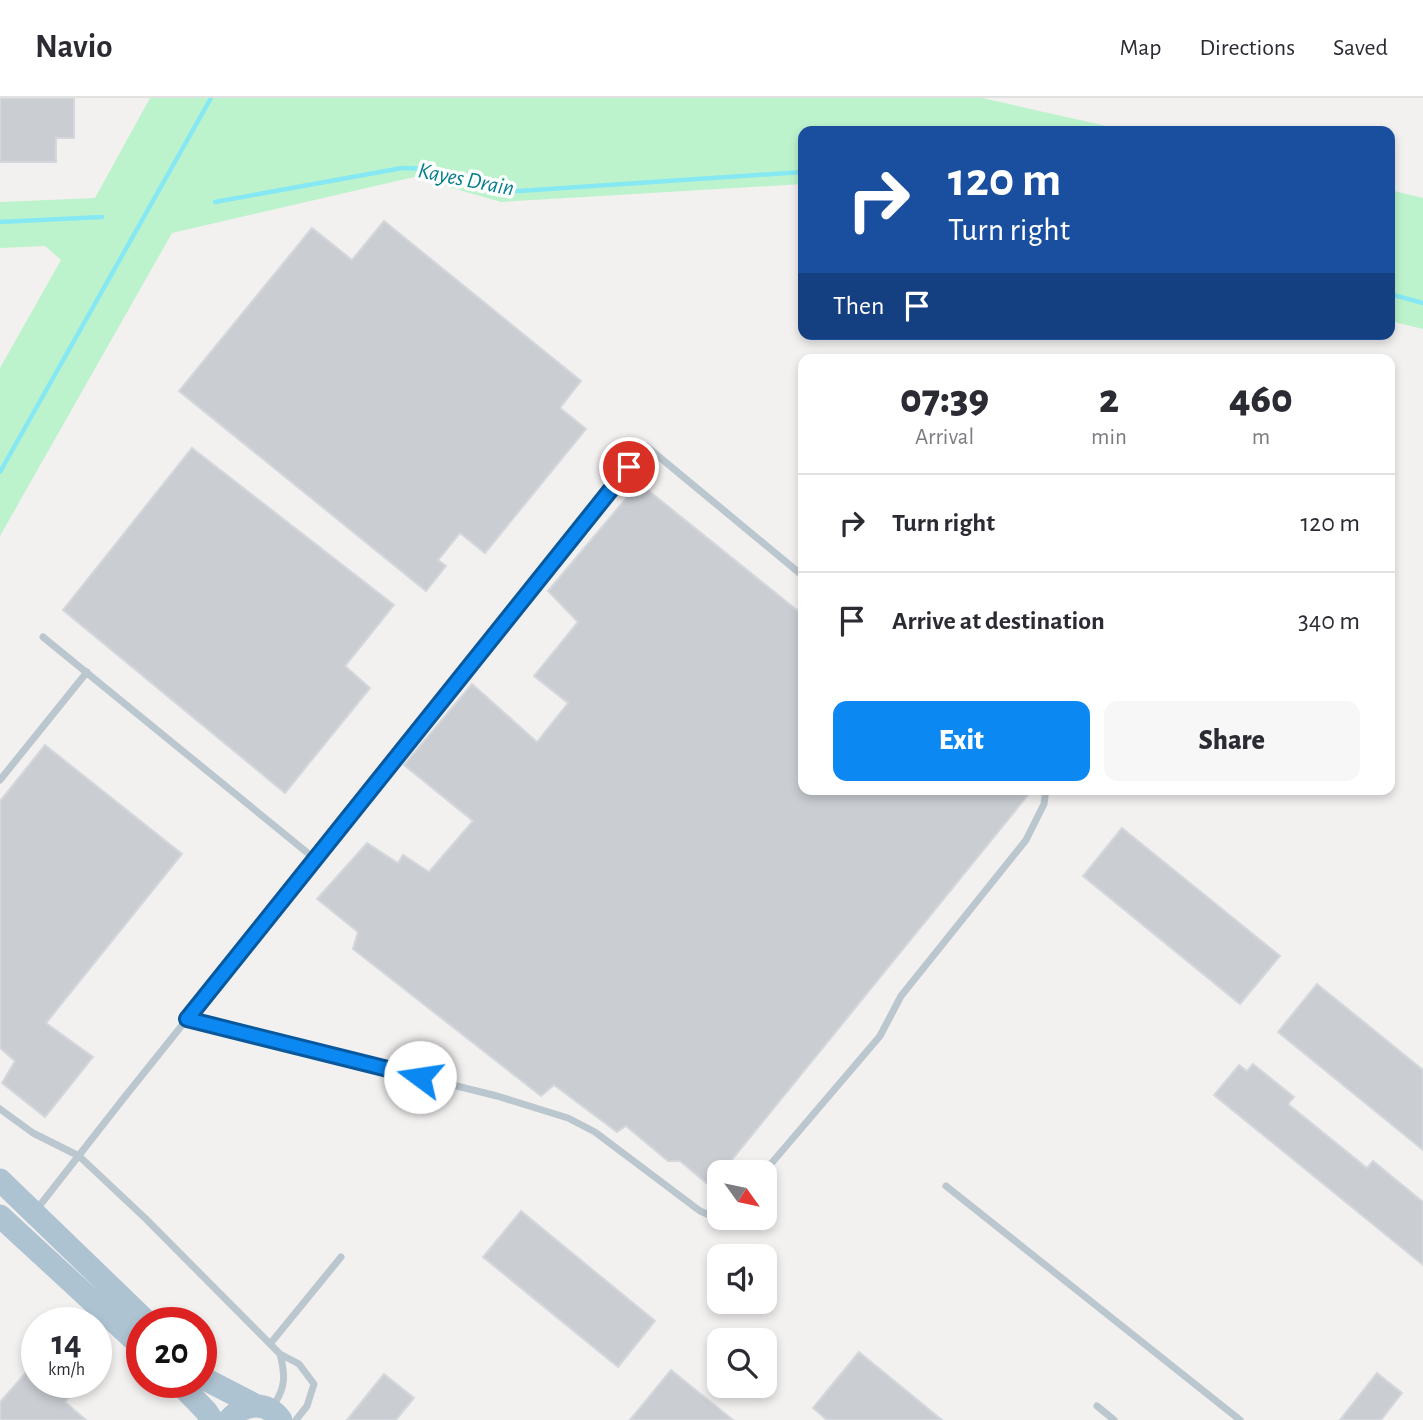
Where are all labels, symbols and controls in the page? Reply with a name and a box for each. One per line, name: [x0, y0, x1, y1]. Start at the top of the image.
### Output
text: Navio: [35, 31, 113, 64]
text: Map: [1119, 36, 1161, 60]
text: Directions: [1199, 36, 1295, 60]
text: Saved: [1333, 36, 1388, 60]
icon: right: [833, 154, 924, 245]
text: 120 m: [948, 156, 1061, 205]
water label: Kayes Drain: [416, 159, 516, 201]
text: Turn right: [948, 214, 1070, 246]
icon: arrive: [898, 287, 936, 325]
text: Then: [833, 293, 884, 319]
text: 07:39: [900, 378, 989, 420]
text: 2: [1099, 378, 1119, 420]
text: 460: [1229, 378, 1293, 420]
text: Arrival: [915, 426, 974, 449]
text: min: [1091, 426, 1127, 449]
text: m: [1252, 426, 1270, 449]
pin: [599, 437, 659, 497]
icon: arrive: [610, 448, 648, 486]
icon: right: [833, 504, 871, 542]
text: Turn right: [892, 510, 995, 536]
text: 120 m: [1300, 510, 1360, 536]
icon: arrive: [833, 602, 871, 640]
text: Arrive at destination: [892, 608, 1105, 634]
text: 340 m: [1298, 608, 1360, 634]
button: Exit: [833, 701, 1090, 781]
button: Share: [1104, 701, 1360, 781]
position arrow: [383, 1040, 457, 1114]
north arrow: [707, 1160, 777, 1230]
map controls: [707, 1160, 777, 1398]
button: sound: [707, 1244, 777, 1314]
speed limit sign: 20: [126, 1307, 217, 1398]
text: 14: [51, 1326, 82, 1361]
button: search: [707, 1328, 777, 1398]
text: km/h: [48, 1361, 85, 1379]

